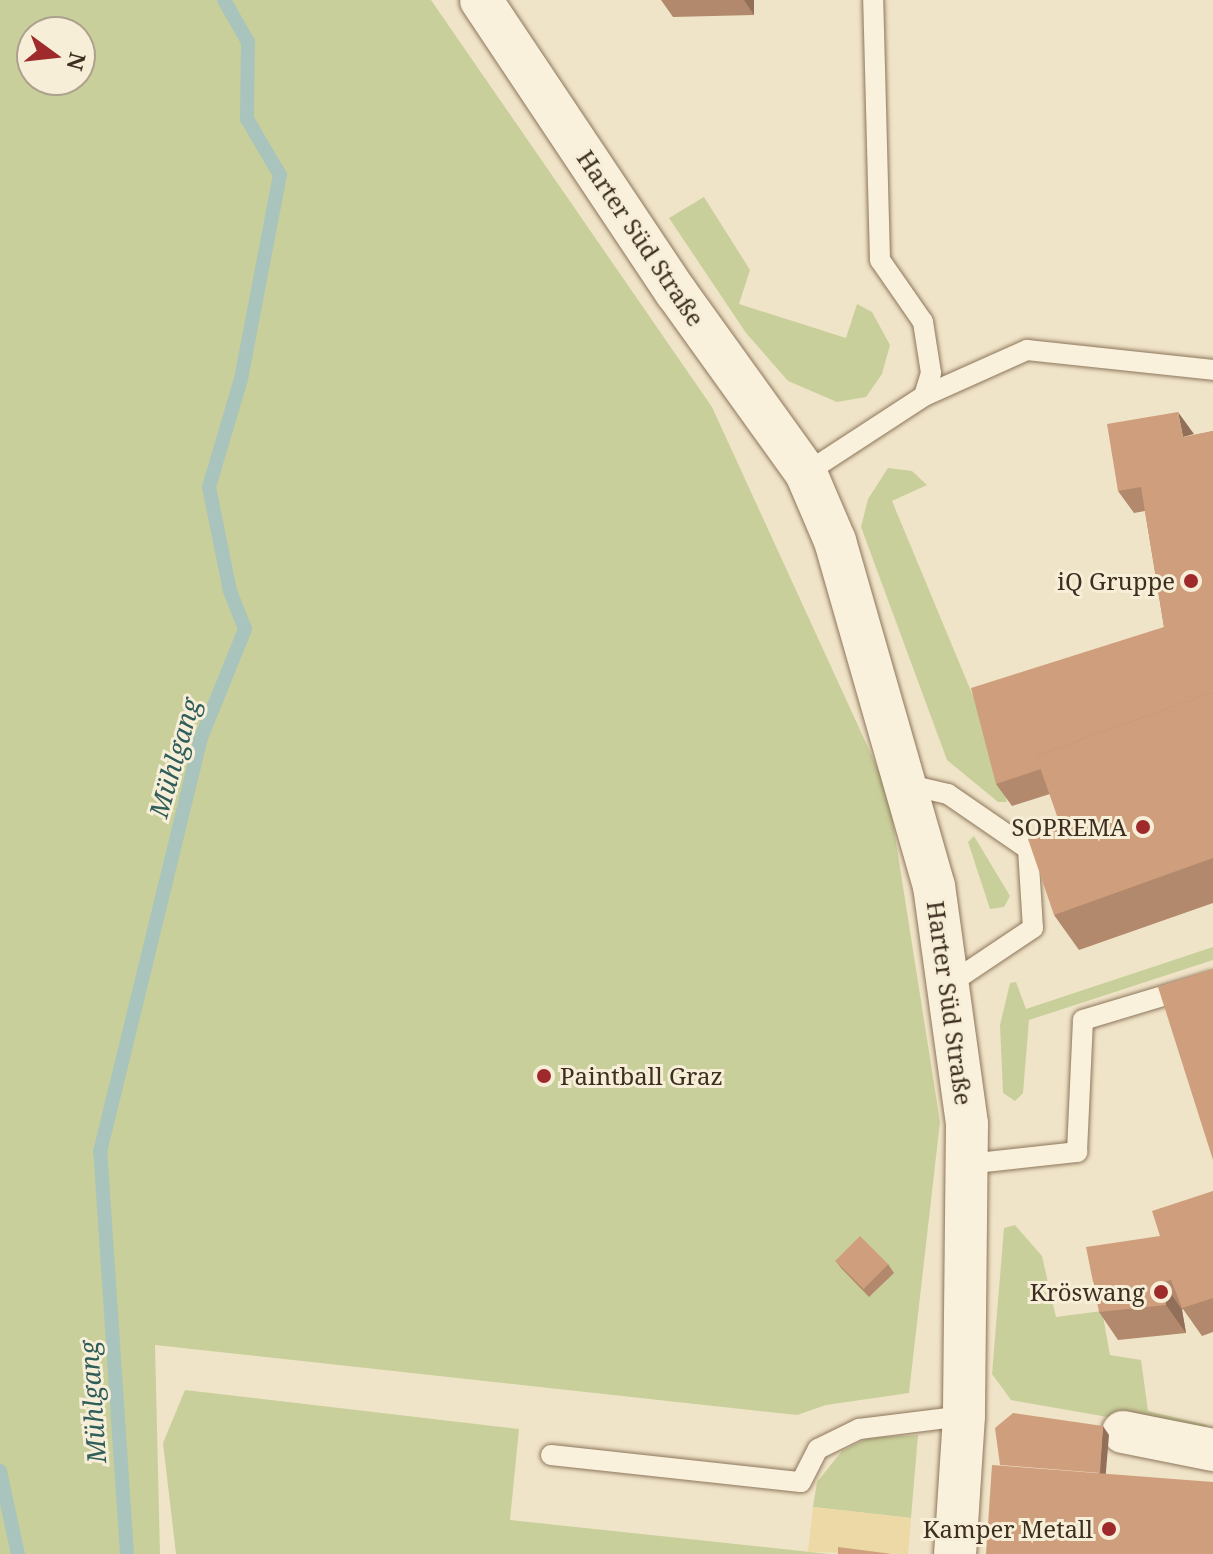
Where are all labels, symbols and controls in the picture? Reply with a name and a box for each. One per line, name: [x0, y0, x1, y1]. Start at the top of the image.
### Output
north arrow: [16, 16, 96, 96]
text: N: [61, 49, 94, 74]
street label: Harter Süd Straße: [571, 144, 711, 332]
place label: iQ Gruppe: [1057, 567, 1175, 595]
marker: iQ Gruppe: [1182, 572, 1200, 590]
water label: Mühlgang: [143, 695, 207, 821]
place label: SOPREMA: [1012, 813, 1127, 841]
marker: SOPREMA: [1134, 818, 1152, 836]
street label: Harter Süd Straße: [921, 899, 979, 1107]
place label: Paintball Graz: [560, 1062, 723, 1090]
marker: Paintball Graz: [535, 1067, 553, 1085]
place label: Kröswang: [1030, 1278, 1145, 1306]
marker: Kröswang: [1152, 1283, 1170, 1301]
water label: Mühlgang: [73, 1340, 113, 1464]
place label: Kamper Metall: [923, 1515, 1093, 1543]
marker: Kamper Metall: [1100, 1520, 1118, 1538]

